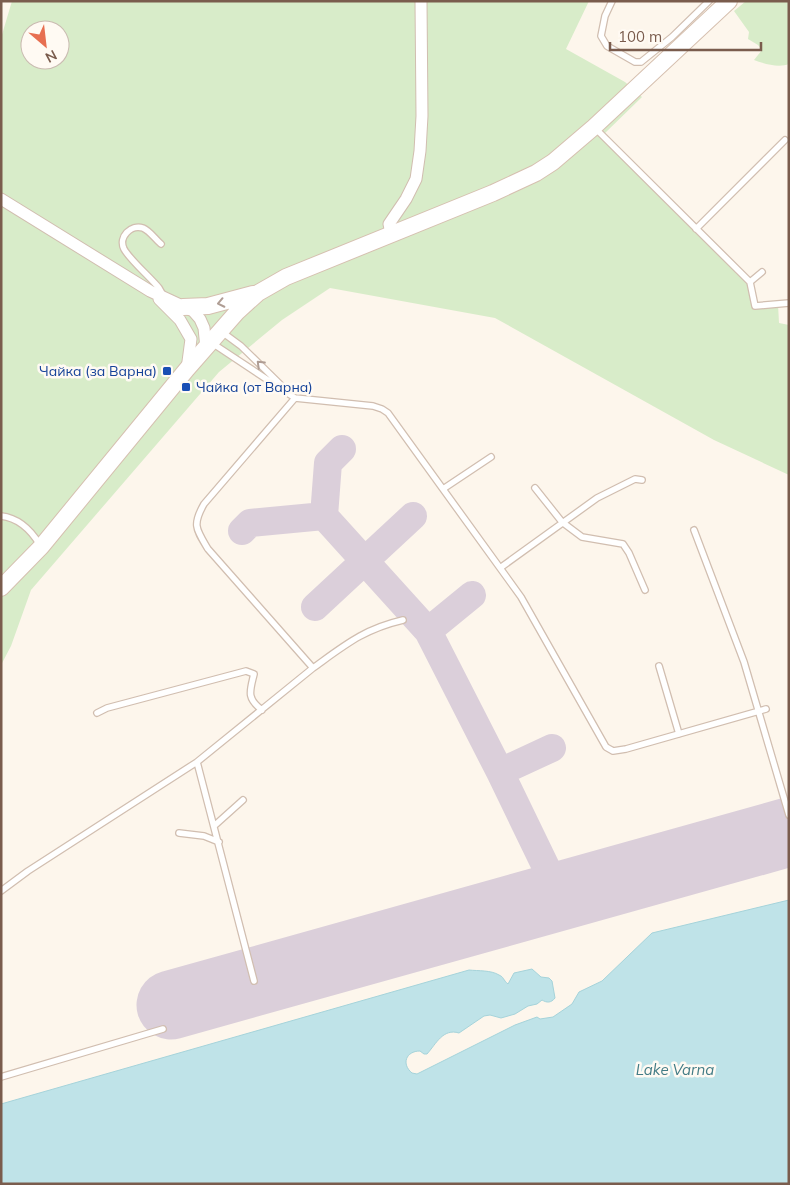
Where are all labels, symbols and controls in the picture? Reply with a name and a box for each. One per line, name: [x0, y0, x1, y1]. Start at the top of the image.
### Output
north arrow: [20, 20, 70, 70]
scale bar: [610, 20, 761, 52]
text: 100 m: [618, 27, 662, 46]
text: N: [42, 46, 60, 67]
one-way arrow: [217, 297, 225, 308]
one-way arrow: [256, 361, 265, 370]
place label: Чайка (за Варна): [39, 362, 157, 380]
marker: Чайка (за Варна): [161, 365, 173, 377]
place label: Чайка (от Варна): [196, 378, 313, 396]
marker: Чайка (от Варна): [180, 381, 192, 393]
water label: Lake Varna: [636, 1060, 714, 1079]

